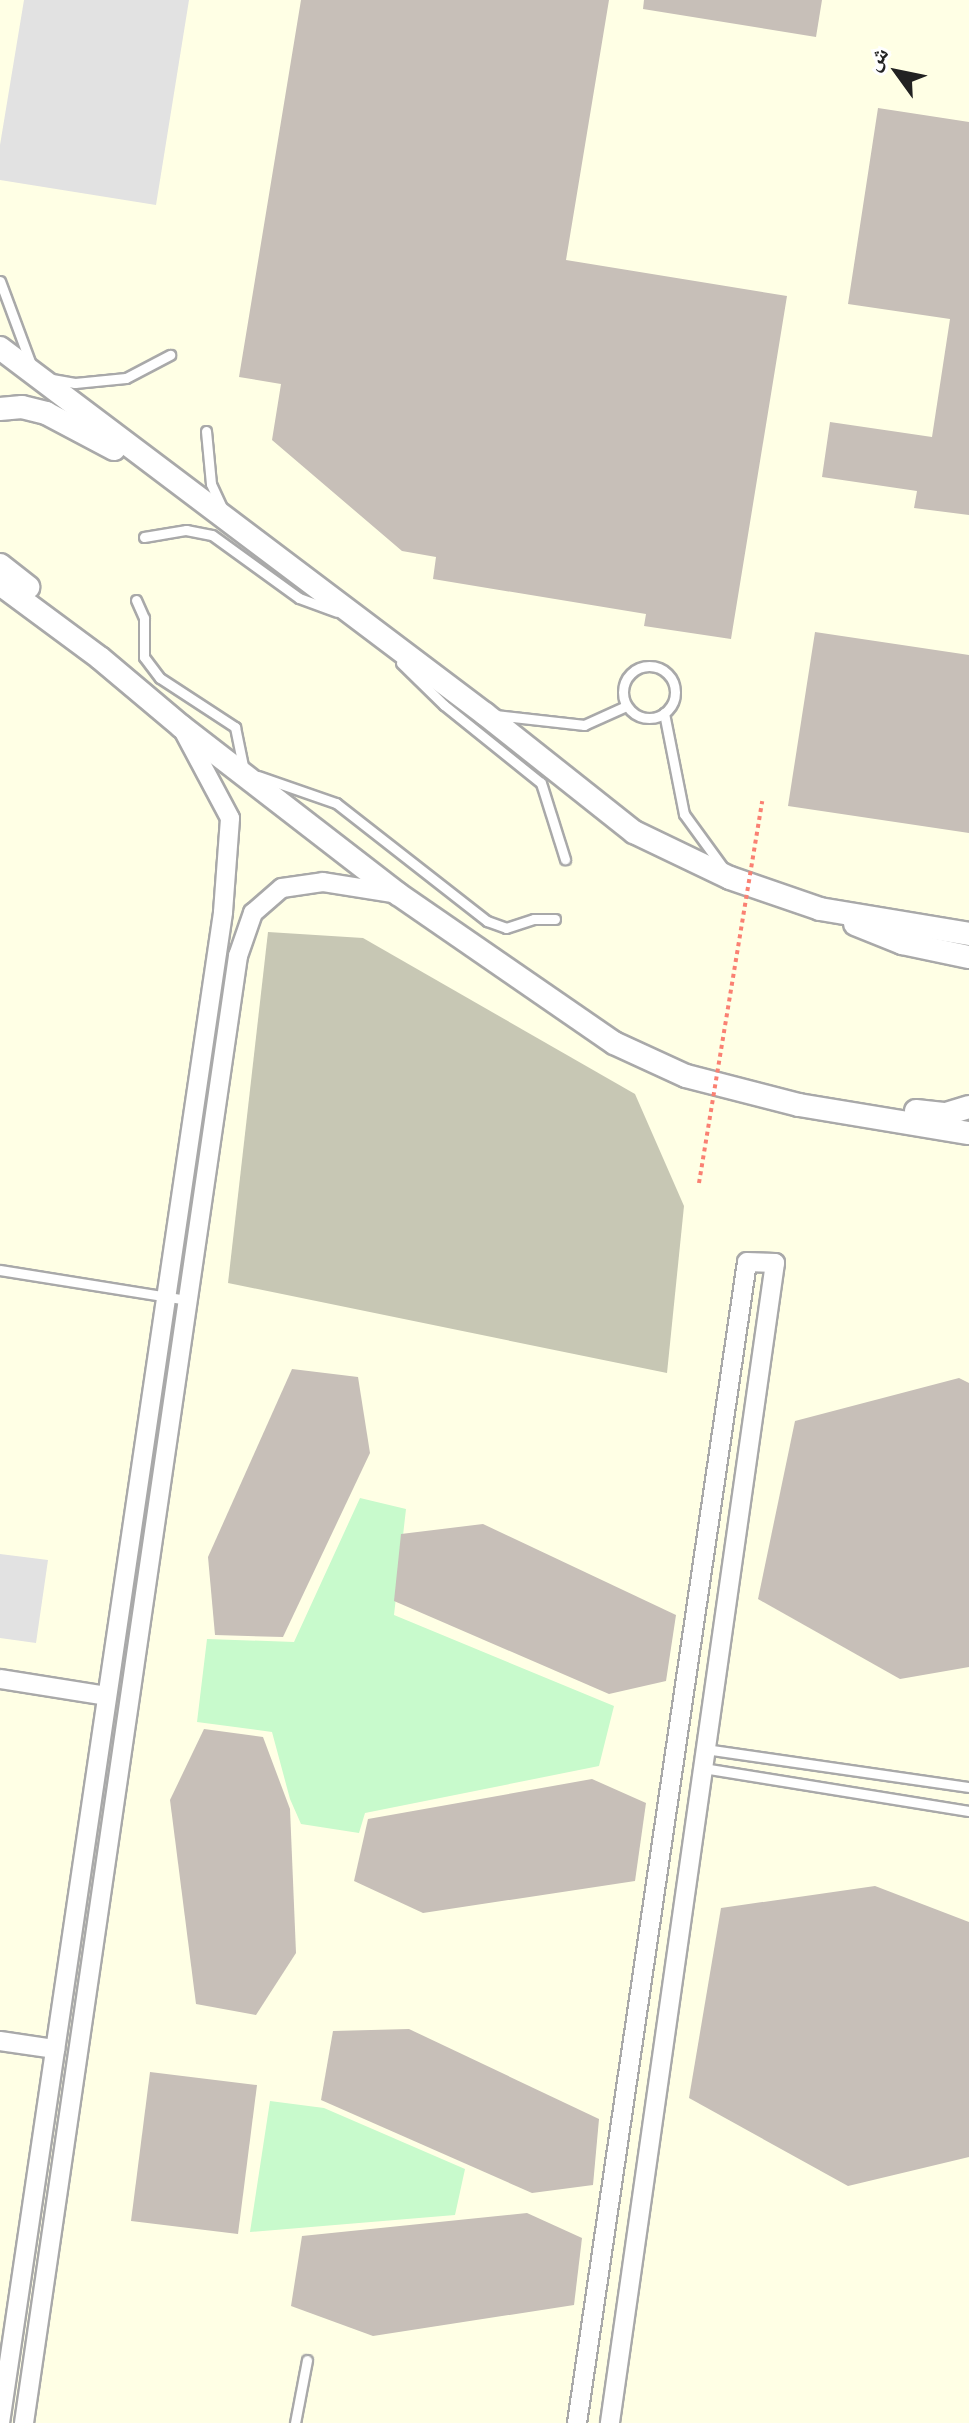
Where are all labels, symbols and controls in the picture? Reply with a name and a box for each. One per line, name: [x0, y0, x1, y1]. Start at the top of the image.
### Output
north arrow: [857, 32, 937, 112]
text: ش: [860, 42, 893, 75]

